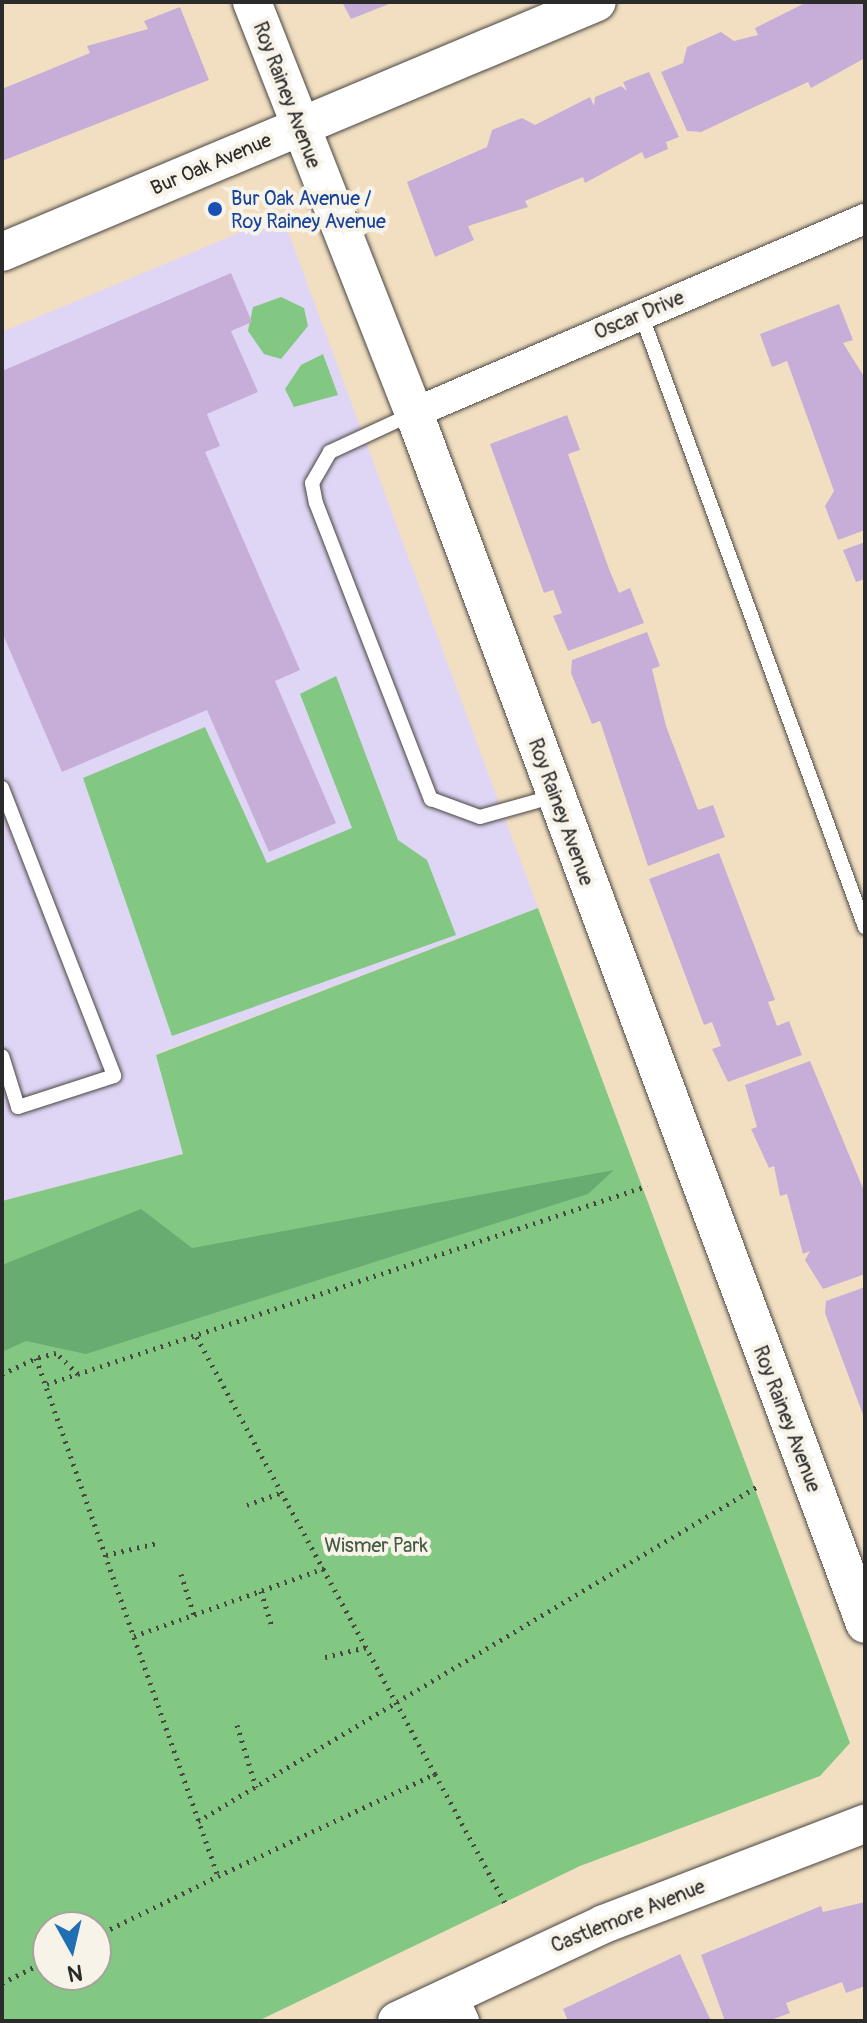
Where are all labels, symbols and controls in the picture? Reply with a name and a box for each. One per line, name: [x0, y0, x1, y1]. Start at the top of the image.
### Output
street label: Roy Rainey Avenue: [248, 18, 326, 172]
street label: Bur Oak Avenue: [147, 128, 275, 200]
place label: Bur Oak Avenue / Roy Rainey Avenue: [231, 186, 386, 233]
marker: Bur Oak Avenue / Roy Rainey Avenue: [206, 200, 224, 218]
street label: Oscar Drive: [590, 285, 688, 345]
street label: Roy Rainey Avenue: [523, 735, 599, 889]
street label: Roy Rainey Avenue: [748, 1342, 826, 1496]
park label: Wismer Park: [324, 1533, 428, 1557]
street label: Castlemore Avenue: [547, 1874, 709, 1958]
north arrow: [32, 1911, 112, 1991]
text: N: [66, 1958, 84, 1988]

